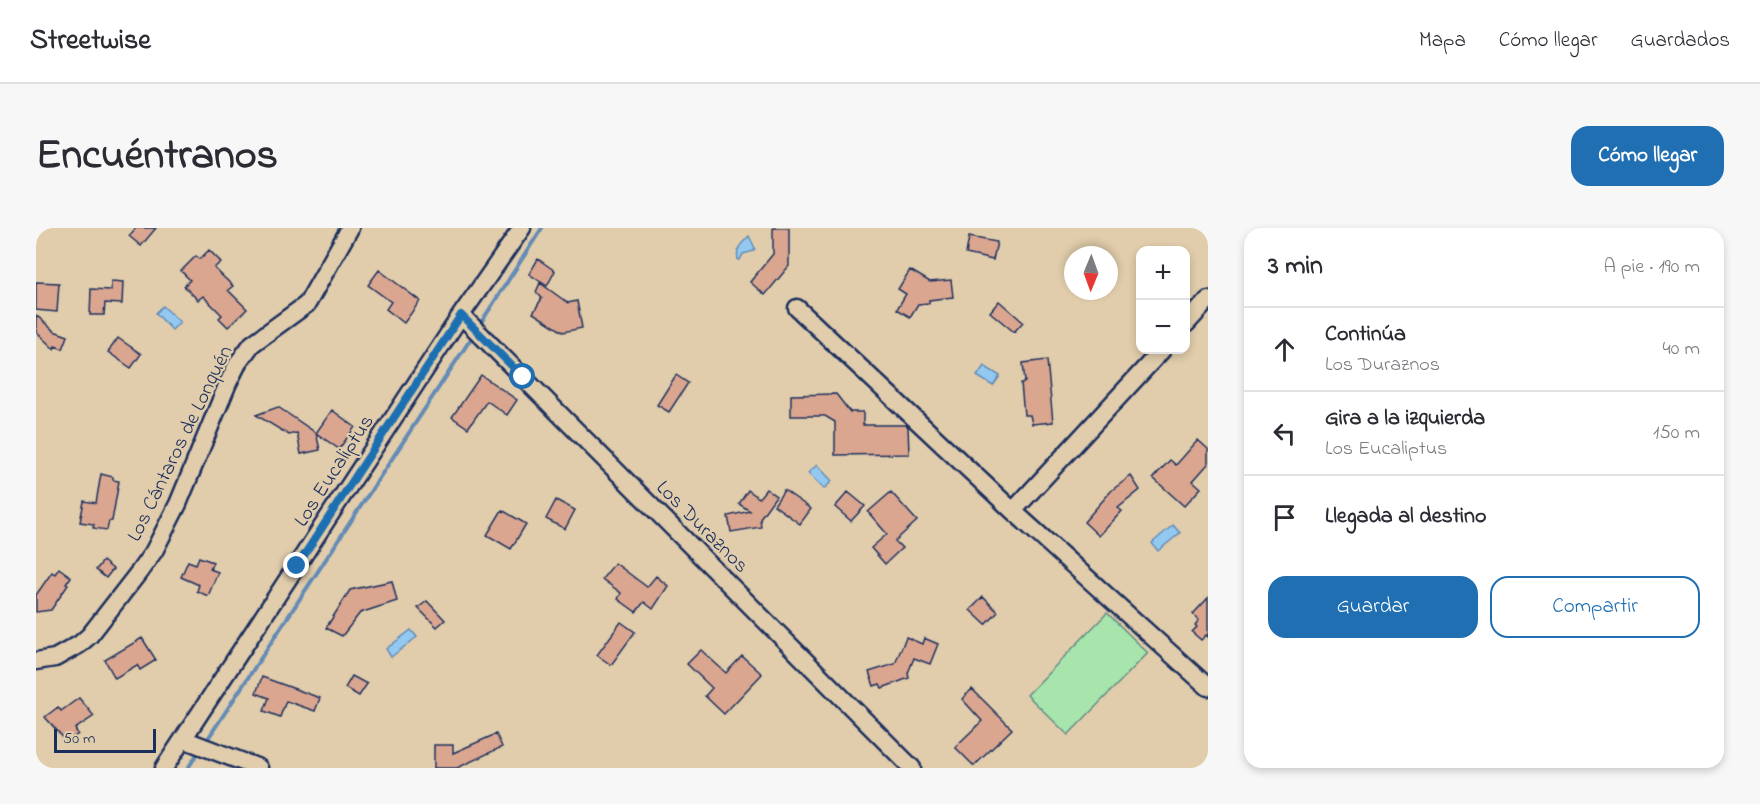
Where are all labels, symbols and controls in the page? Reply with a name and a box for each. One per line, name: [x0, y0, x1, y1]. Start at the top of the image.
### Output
text: Streetwise: [30, 21, 151, 62]
text: Mapa: [1419, 26, 1466, 56]
text: Cómo llegar: [1499, 26, 1597, 56]
text: Guardados: [1630, 26, 1730, 56]
text: Encuéntranos: [36, 126, 278, 187]
button: Cómo llegar: [1571, 126, 1724, 186]
north arrow: [1064, 246, 1118, 300]
map controls: [1136, 246, 1190, 354]
button: +: [1136, 246, 1190, 300]
text: 3 min: [1268, 248, 1323, 286]
text: A pie · 190 m: [1603, 253, 1700, 282]
button: −: [1136, 300, 1190, 354]
text: Continúa: [1325, 319, 1406, 351]
icon: ahead: [1268, 333, 1301, 366]
text: 40 m: [1663, 335, 1700, 364]
street label: Los Cántaros de Lonquén: [120, 341, 241, 547]
text: Los Duraznos: [1325, 351, 1440, 380]
route start: [509, 363, 535, 389]
text: Gira a la izquierda: [1325, 403, 1485, 435]
street label: Los Eucaliptus: [287, 409, 382, 533]
icon: left: [1268, 417, 1301, 450]
text: 150 m: [1653, 419, 1700, 448]
text: Los Eucaliptus: [1325, 435, 1447, 464]
street label: Los Duraznos: [648, 474, 755, 581]
icon: arrive: [1268, 501, 1301, 534]
text: Llegada al destino: [1325, 501, 1486, 533]
route end: [283, 552, 309, 578]
button: Guardar: [1268, 576, 1478, 638]
button: Compartir: [1490, 576, 1700, 638]
scale bar: [54, 726, 156, 754]
text: 50 m: [63, 727, 95, 751]

